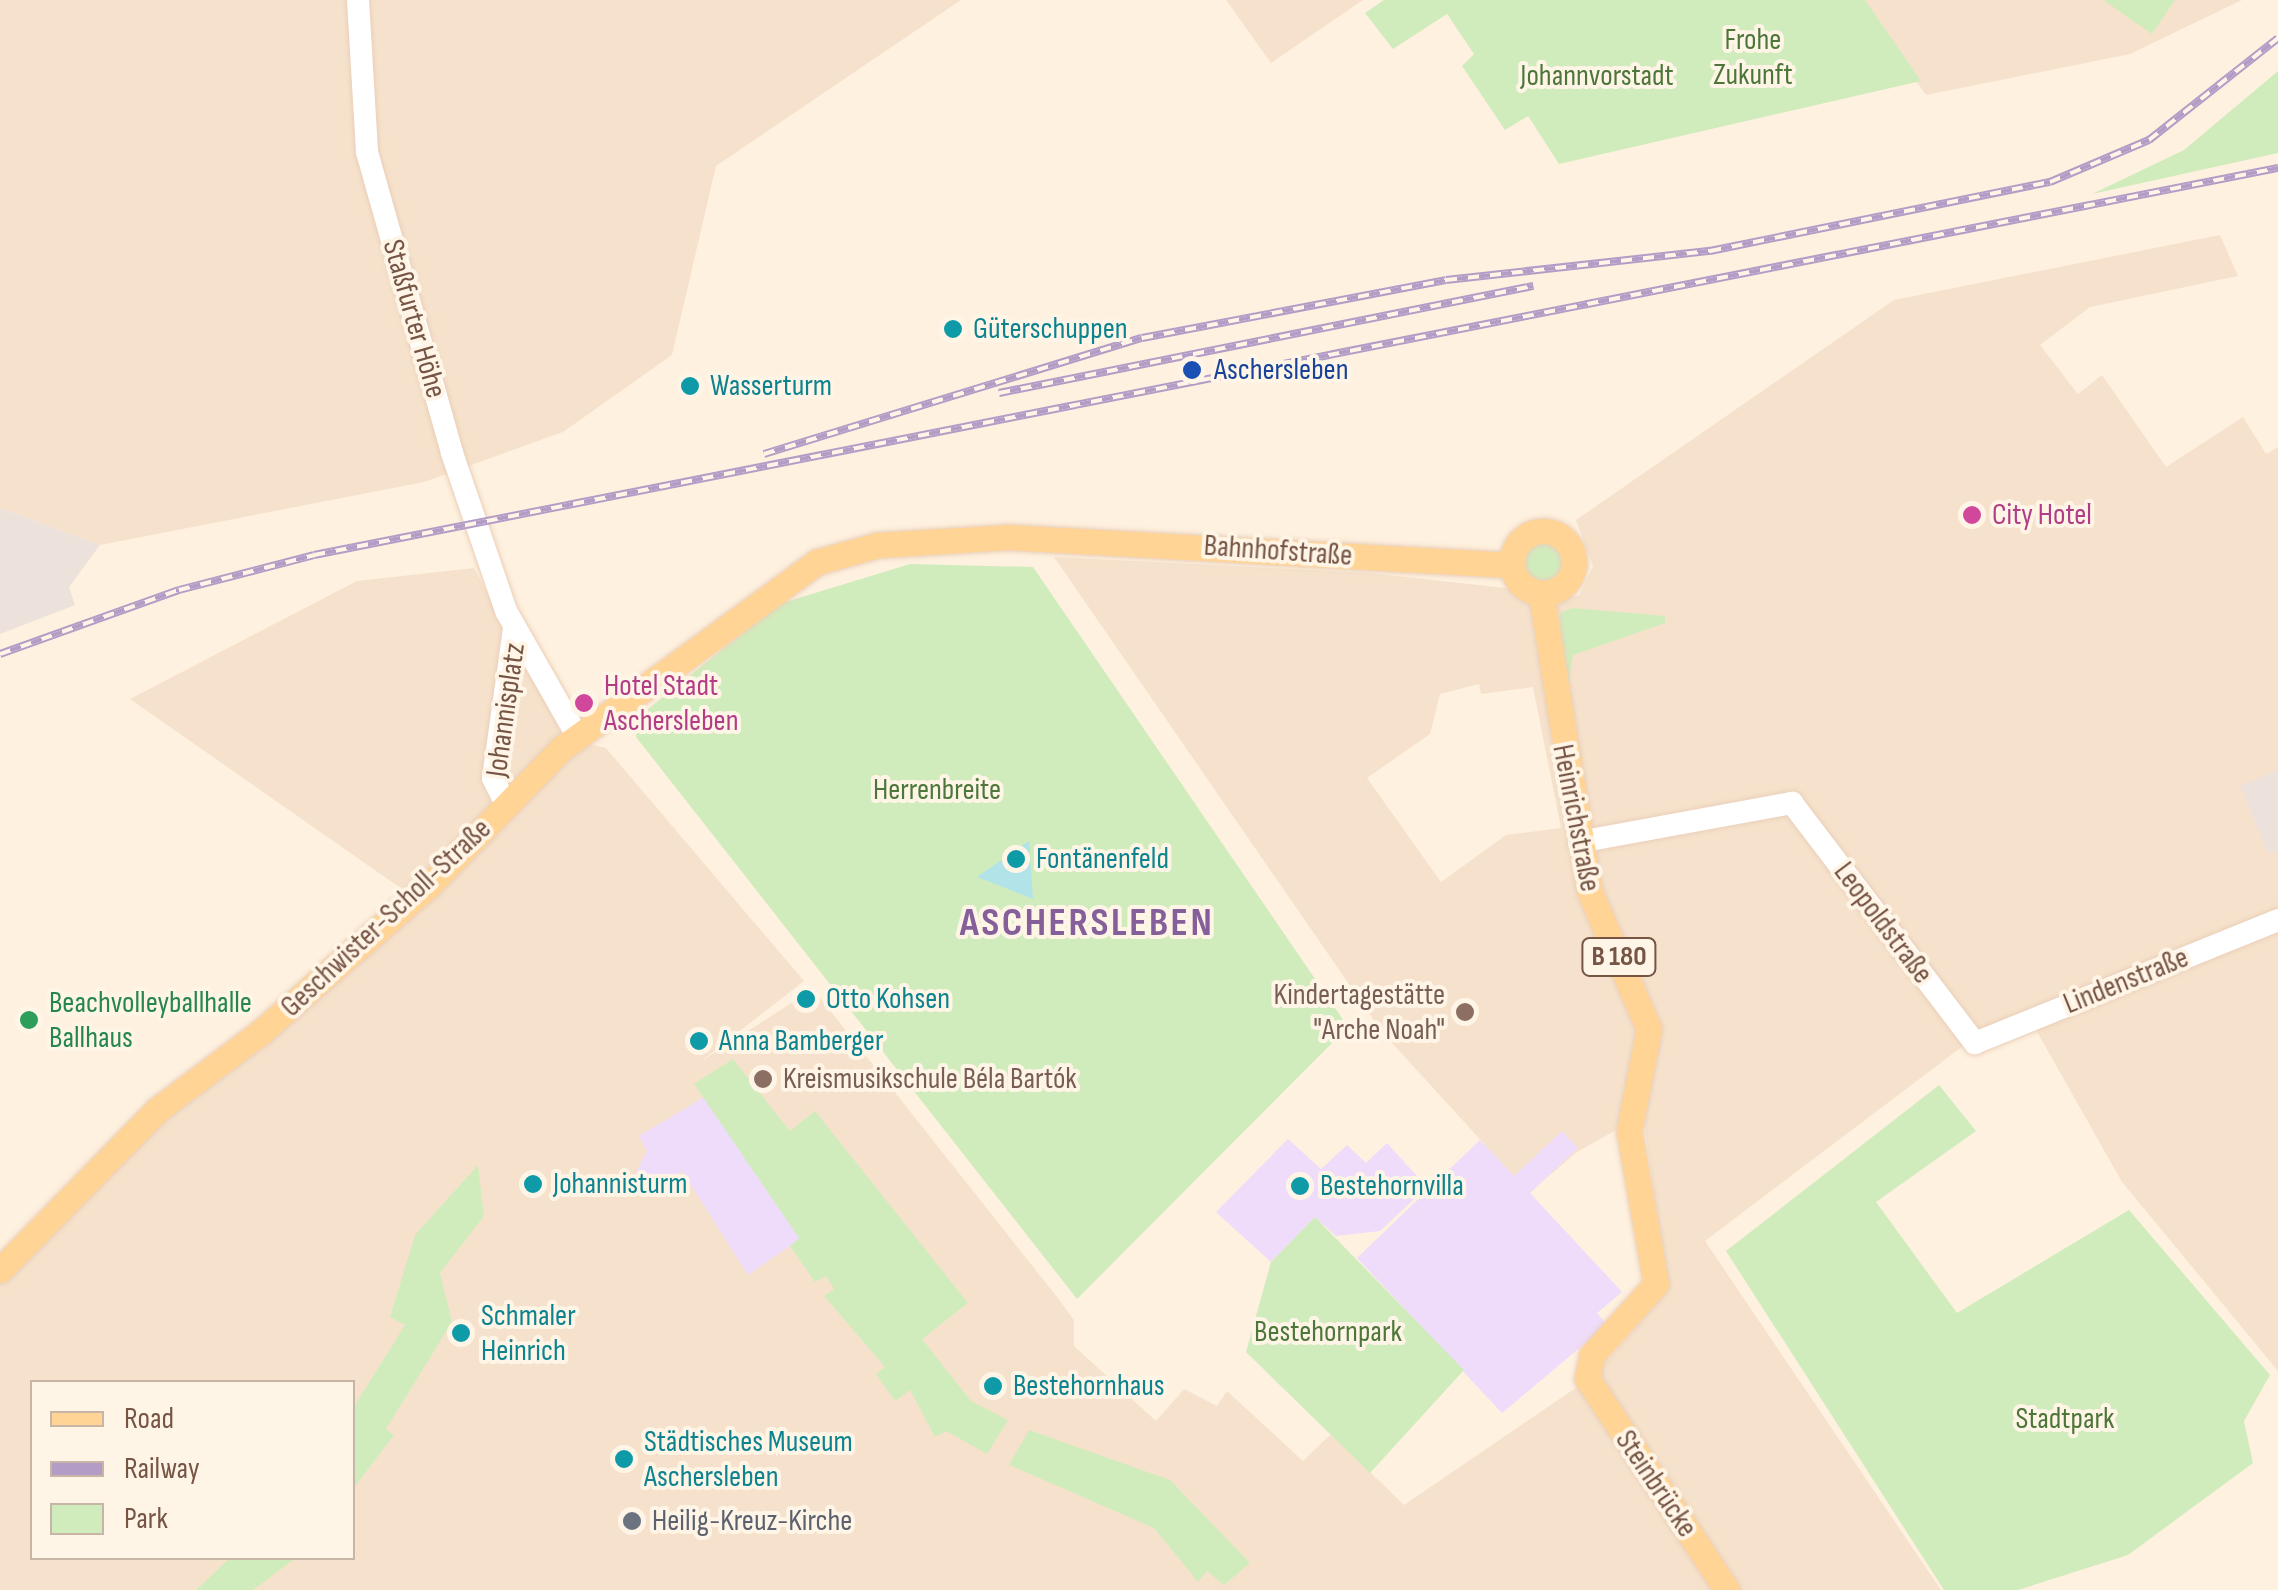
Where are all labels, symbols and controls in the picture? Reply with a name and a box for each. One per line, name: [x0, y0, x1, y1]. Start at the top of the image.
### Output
park label: Frohe Zukunft: [1713, 22, 1793, 92]
park label: Johannvorstadt: [1520, 58, 1674, 94]
street label: Staßfurter Höhe: [374, 236, 454, 402]
place label: Güterschuppen: [973, 311, 1128, 347]
marker: Güterschuppen: [942, 318, 964, 340]
place label: Aschersleben: [1214, 352, 1349, 388]
marker: Aschersleben: [1179, 357, 1205, 383]
place label: Wasserturm: [710, 368, 832, 404]
marker: Wasserturm: [679, 375, 701, 397]
place label: City Hotel: [1992, 497, 2092, 533]
marker: City Hotel: [1961, 504, 1983, 526]
street label: Bahnhofstraße: [1203, 528, 1353, 574]
street label: Johannisplatz: [479, 641, 533, 779]
place label: Hotel Stadt Aschersleben: [604, 668, 739, 738]
marker: Hotel Stadt Aschersleben: [573, 692, 595, 714]
street label: Heinrichstraße: [1544, 741, 1608, 895]
park label: Herrenbreite: [873, 772, 1001, 808]
street label: Geschwister-Scholl-Straße: [273, 811, 499, 1025]
place label: Fontänenfeld: [1036, 841, 1169, 877]
marker: Fontänenfeld: [1005, 848, 1027, 870]
street label: Leopoldstraße: [1826, 855, 1940, 991]
district label: ASCHERSLEBEN: [960, 899, 1214, 947]
road number: B 180: [1579, 934, 1659, 980]
street label: Lindenstraße: [2058, 940, 2194, 1022]
place label: Kindertagestätte "Arche Noah": [1274, 977, 1445, 1048]
place label: Otto Kohsen: [826, 981, 950, 1017]
place label: Beachvolleyballhalle Ballhaus: [49, 985, 252, 1056]
marker: Otto Kohsen: [795, 988, 817, 1010]
marker: Kindertagestätte "Arche Noah": [1454, 1001, 1476, 1023]
marker: Beachvolleyballhalle Ballhaus: [18, 1009, 40, 1031]
place label: Anna Bamberger: [719, 1023, 883, 1059]
marker: Anna Bamberger: [688, 1030, 710, 1052]
place label: Kreismusikschule Béla Bartók: [783, 1061, 1077, 1097]
marker: Kreismusikschule Béla Bartók: [752, 1068, 774, 1090]
place label: Johannisturm: [553, 1166, 688, 1202]
place label: Bestehornvilla: [1320, 1168, 1464, 1204]
marker: Johannisturm: [522, 1173, 544, 1195]
marker: Bestehornvilla: [1289, 1175, 1311, 1197]
place label: Schmaler Heinrich: [481, 1298, 576, 1368]
park label: Bestehornpark: [1254, 1314, 1402, 1350]
marker: Schmaler Heinrich: [450, 1322, 472, 1344]
place label: Bestehornhaus: [1013, 1368, 1165, 1404]
marker: Bestehornhaus: [982, 1375, 1004, 1397]
legend: [30, 1380, 355, 1560]
text: Road: [124, 1401, 174, 1437]
park label: Stadtpark: [2015, 1401, 2115, 1437]
place label: Städtisches Museum Aschersleben: [644, 1424, 853, 1494]
street label: Steinbrücke: [1607, 1424, 1705, 1544]
marker: Städtisches Museum Aschersleben: [613, 1448, 635, 1470]
text: Railway: [124, 1451, 200, 1487]
text: Park: [124, 1501, 168, 1537]
place label: Heilig-Kreuz-Kirche: [652, 1503, 852, 1539]
marker: Heilig-Kreuz-Kirche: [621, 1510, 643, 1532]

